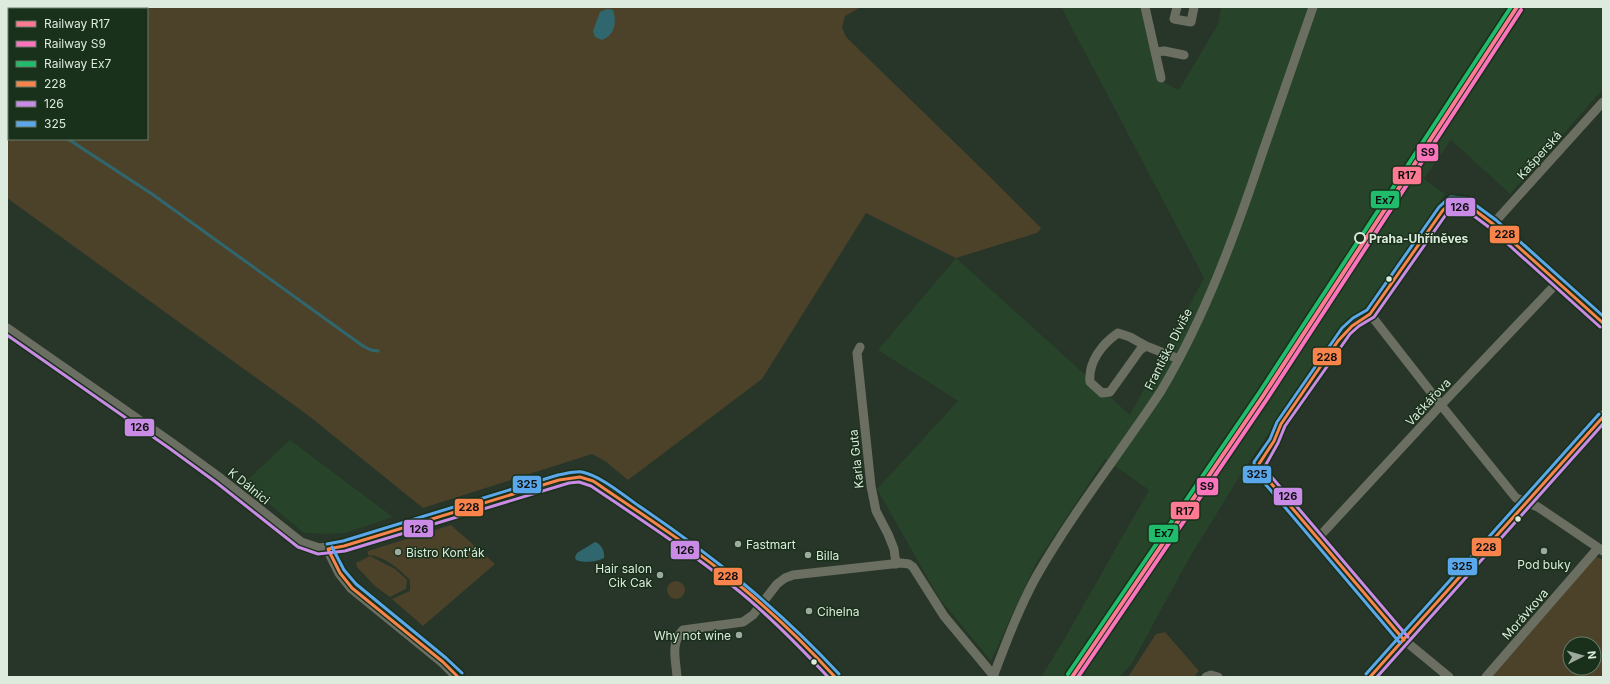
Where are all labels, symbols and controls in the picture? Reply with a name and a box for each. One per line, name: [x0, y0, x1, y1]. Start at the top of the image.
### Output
legend: [8, 8, 148, 140]
text: Railway R17: [44, 16, 110, 31]
text: Railway S9: [44, 36, 106, 51]
text: Railway Ex7: [44, 56, 111, 71]
text: 228: [44, 76, 66, 91]
text: 126: [44, 96, 64, 111]
text: 325: [44, 116, 66, 131]
street label: Kašperská: [1513, 128, 1565, 182]
line badge: S9: [1416, 143, 1439, 162]
text: S9: [1421, 145, 1435, 159]
line badge: R17: [1392, 166, 1422, 185]
text: R17: [1398, 168, 1416, 182]
line badge: Ex7: [1370, 190, 1400, 209]
text: Ex7: [1375, 193, 1395, 207]
line badge: 126: [1445, 197, 1476, 217]
text: 126: [1451, 200, 1469, 214]
line badge: 228: [1489, 225, 1520, 244]
text: 228: [1494, 227, 1516, 241]
place label: Praha-Uhříněves: [1369, 231, 1469, 246]
marker: Praha-Uhříněves: [1354, 232, 1366, 244]
unlabelled marker: [1384, 274, 1394, 284]
street label: Františka Diviše: [1141, 306, 1195, 392]
line badge: 228: [1312, 347, 1342, 366]
text: 228: [1316, 350, 1338, 364]
street label: Vačkářova: [1402, 375, 1454, 429]
line badge: 126: [124, 418, 155, 437]
text: 126: [131, 420, 149, 434]
street label: Karla Guta: [845, 429, 867, 489]
street label: K Dálnici: [225, 465, 273, 507]
line badge: 325: [1242, 465, 1272, 484]
text: 325: [1246, 467, 1268, 481]
line badge: 325: [512, 475, 542, 494]
text: 325: [516, 477, 538, 491]
line badge: S9: [1196, 477, 1219, 496]
text: S9: [1200, 479, 1214, 493]
line badge: 126: [1273, 487, 1303, 506]
text: 126: [1279, 489, 1297, 503]
line badge: 228: [454, 498, 484, 517]
text: 228: [458, 500, 480, 514]
line badge: R17: [1170, 501, 1200, 520]
text: R17: [1176, 504, 1194, 518]
unlabelled marker: [1513, 514, 1523, 524]
line badge: 126: [403, 519, 434, 538]
text: 126: [410, 522, 428, 536]
line badge: Ex7: [1148, 524, 1179, 543]
text: Ex7: [1154, 526, 1174, 540]
place label: Fastmart: [746, 537, 796, 552]
line badge: 228: [1471, 537, 1502, 557]
marker: Fastmart: [733, 539, 743, 549]
line badge: 126: [670, 540, 700, 560]
text: 228: [1475, 540, 1497, 554]
text: 126: [676, 543, 694, 557]
place label: Bistro Kont'ák: [406, 545, 485, 560]
marker: Pod buky: [1539, 546, 1549, 556]
marker: Bistro Kont'ák: [393, 547, 403, 557]
place label: Billa: [816, 548, 839, 563]
marker: Billa: [803, 550, 813, 560]
line badge: 325: [1447, 557, 1478, 576]
place label: Pod buky: [1517, 557, 1571, 572]
text: 325: [1451, 559, 1473, 573]
place label: Hair salon Cik Cak: [595, 561, 652, 590]
line badge: 228: [713, 567, 743, 586]
text: 228: [717, 569, 739, 583]
marker: Hair salon Cik Cak: [655, 570, 665, 580]
street label: Morávkova: [1499, 585, 1551, 643]
place label: Cihelna: [817, 604, 860, 619]
marker: Cihelna: [804, 606, 814, 616]
place label: Why not wine: [654, 628, 731, 643]
marker: Why not wine: [734, 630, 744, 640]
north arrow: [1562, 636, 1602, 676]
text: N: [1585, 650, 1599, 660]
unlabelled marker: [809, 657, 819, 667]

